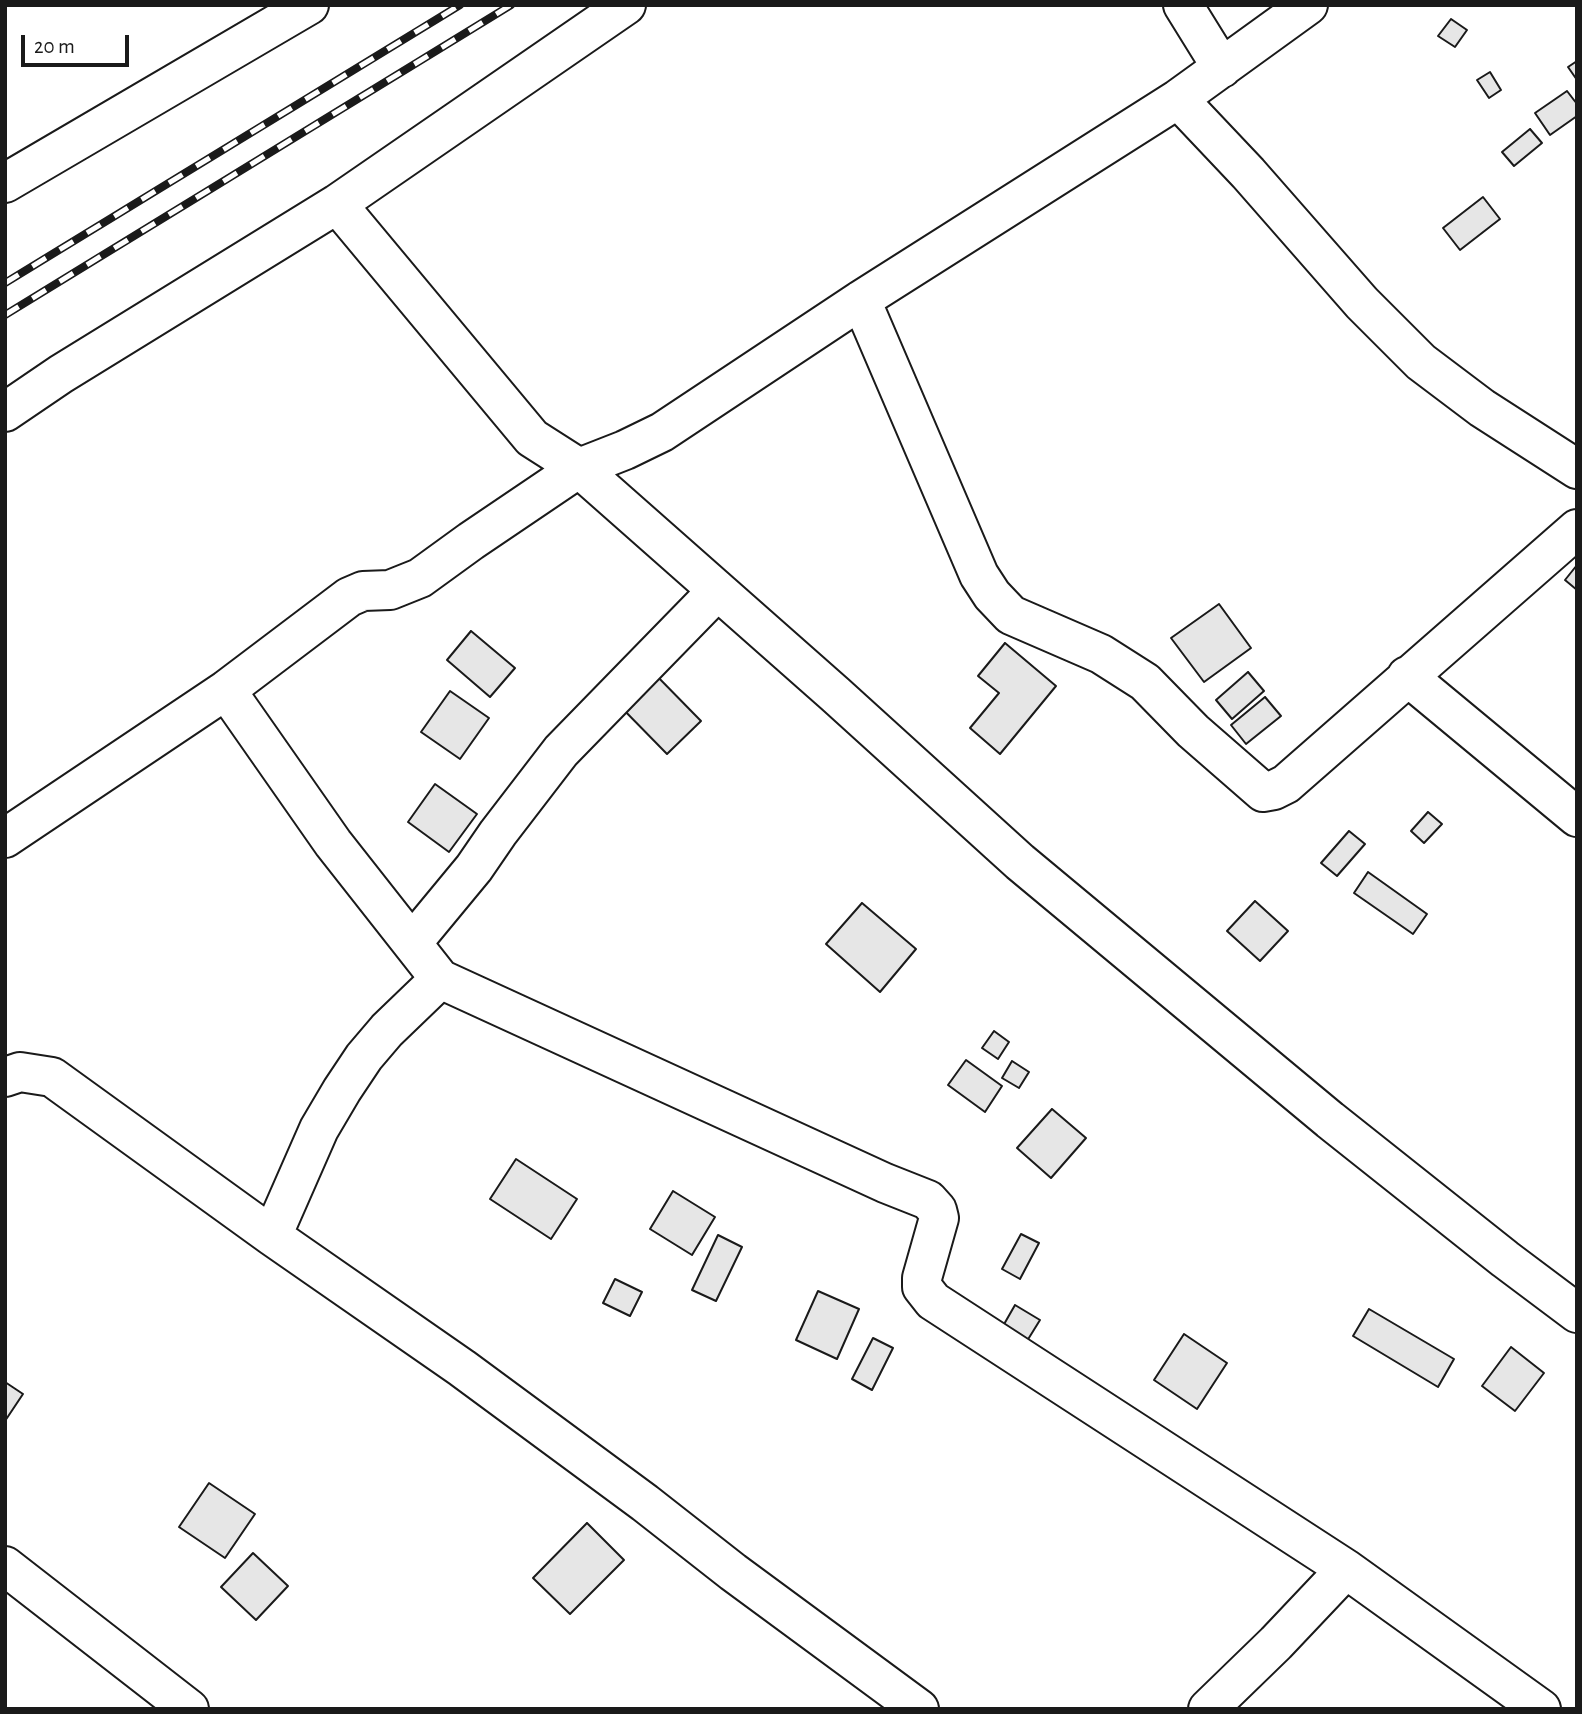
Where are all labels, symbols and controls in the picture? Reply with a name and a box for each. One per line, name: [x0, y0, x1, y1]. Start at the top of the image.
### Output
scale bar: [24, 21, 133, 65]
text: 20 m: [34, 36, 75, 57]

